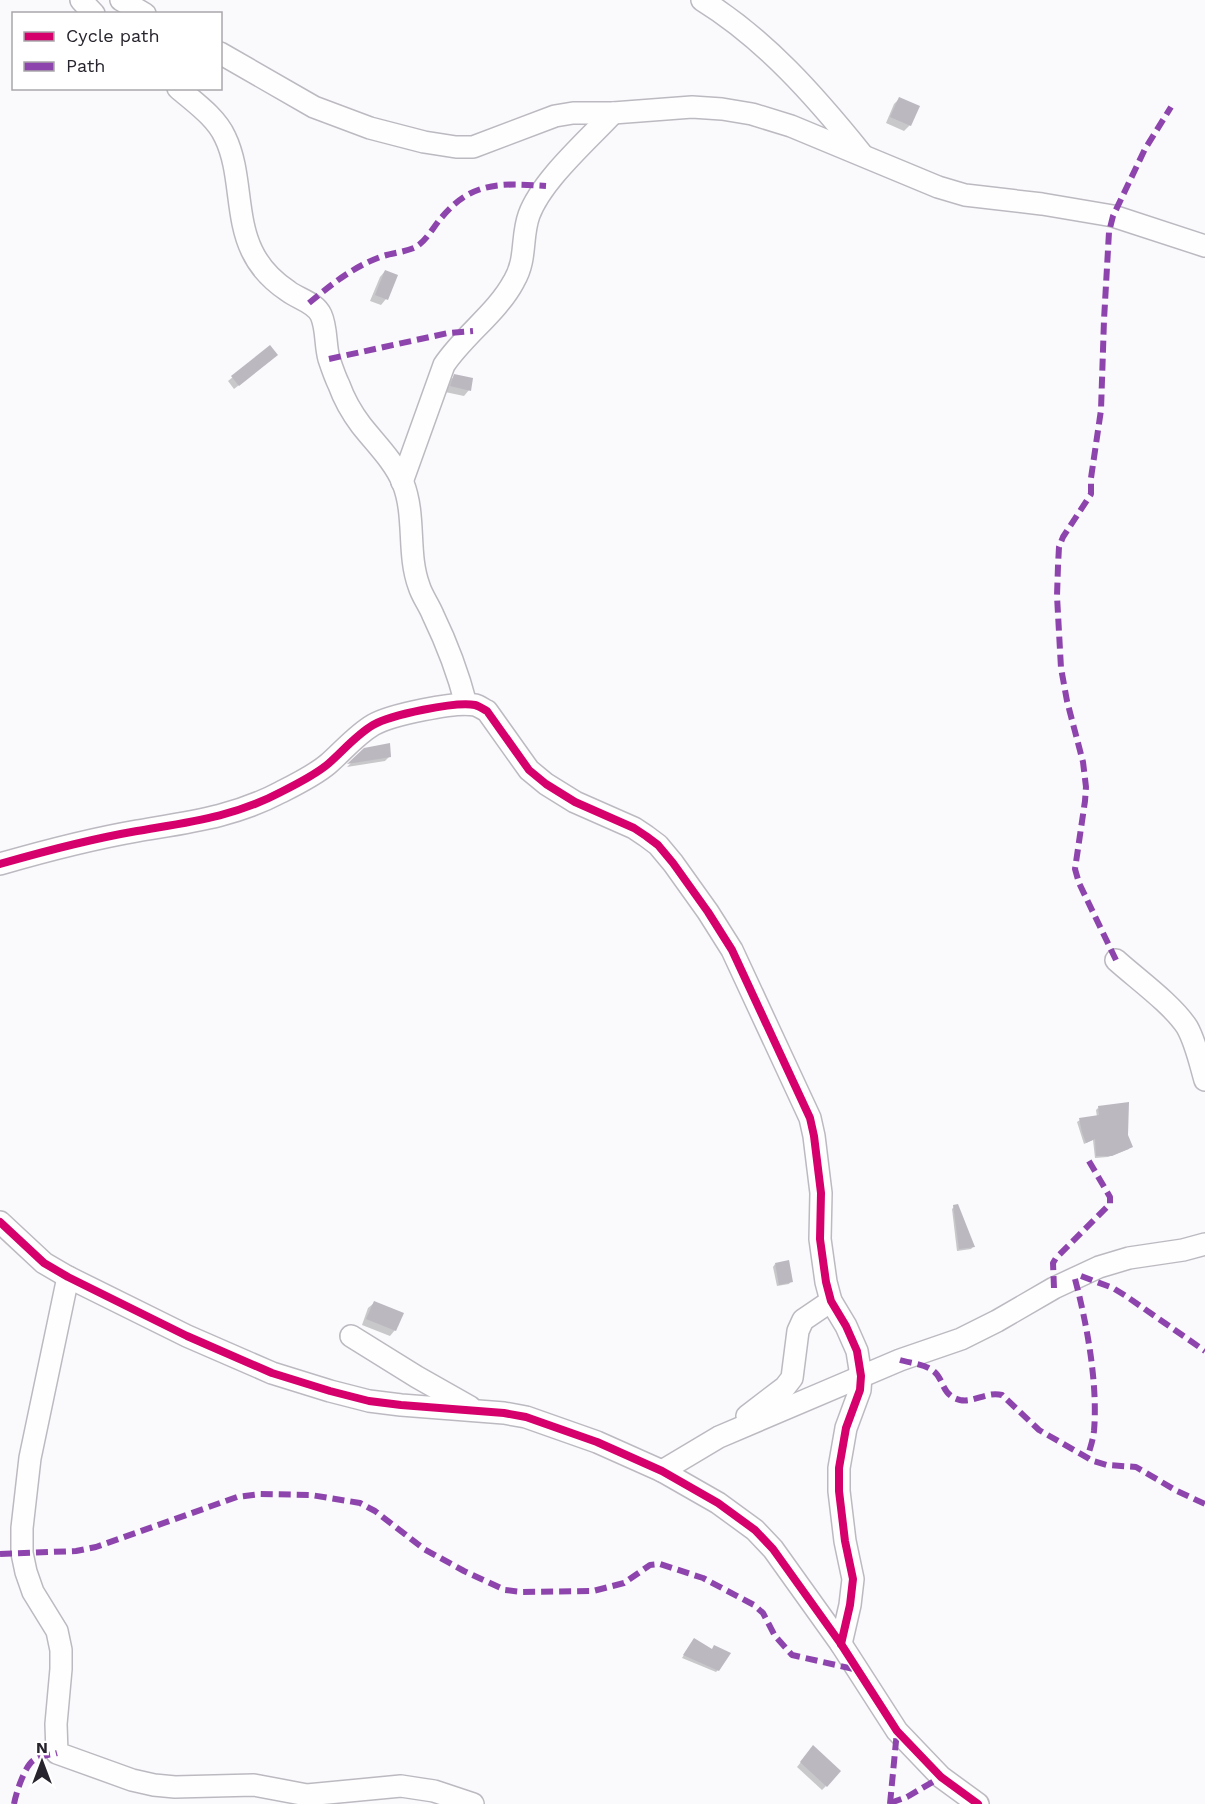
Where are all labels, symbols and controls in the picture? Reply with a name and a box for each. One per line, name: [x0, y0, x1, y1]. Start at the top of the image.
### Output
legend: [12, 12, 222, 90]
text: Cycle path: [66, 25, 160, 46]
text: Path: [66, 55, 106, 76]
north arrow: [12, 1732, 72, 1792]
text: N: [36, 1738, 48, 1757]

